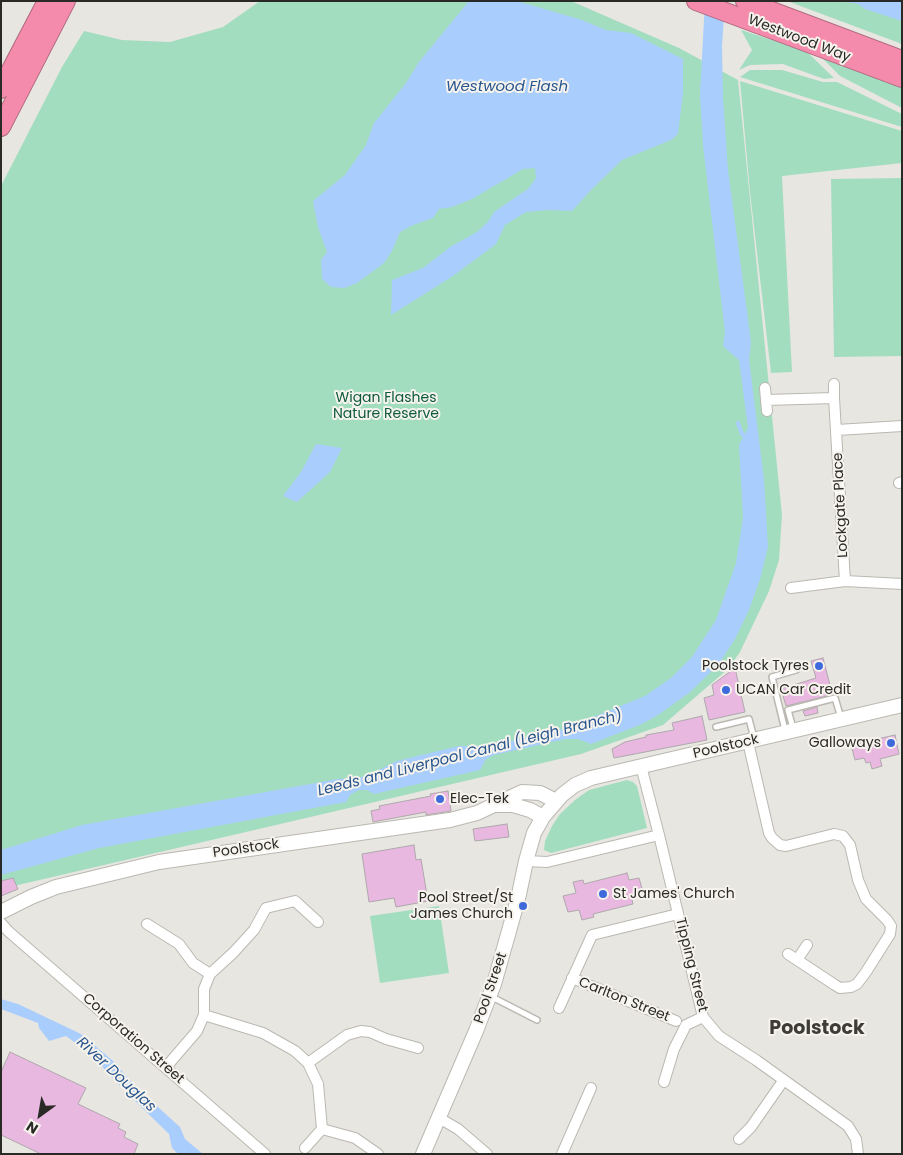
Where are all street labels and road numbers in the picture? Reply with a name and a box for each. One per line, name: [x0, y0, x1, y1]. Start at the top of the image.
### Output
street label: Westwood Way: [745, 12, 853, 66]
street label: Lockgate Place: [830, 452, 852, 558]
street label: Poolstock: [692, 731, 760, 763]
street label: Poolstock: [212, 836, 280, 862]
street label: Tipping Street: [671, 916, 711, 1014]
street label: Pool Street: [471, 950, 511, 1026]
street label: Carlton Street: [576, 974, 672, 1026]
street label: Corporation Street: [79, 990, 187, 1088]

